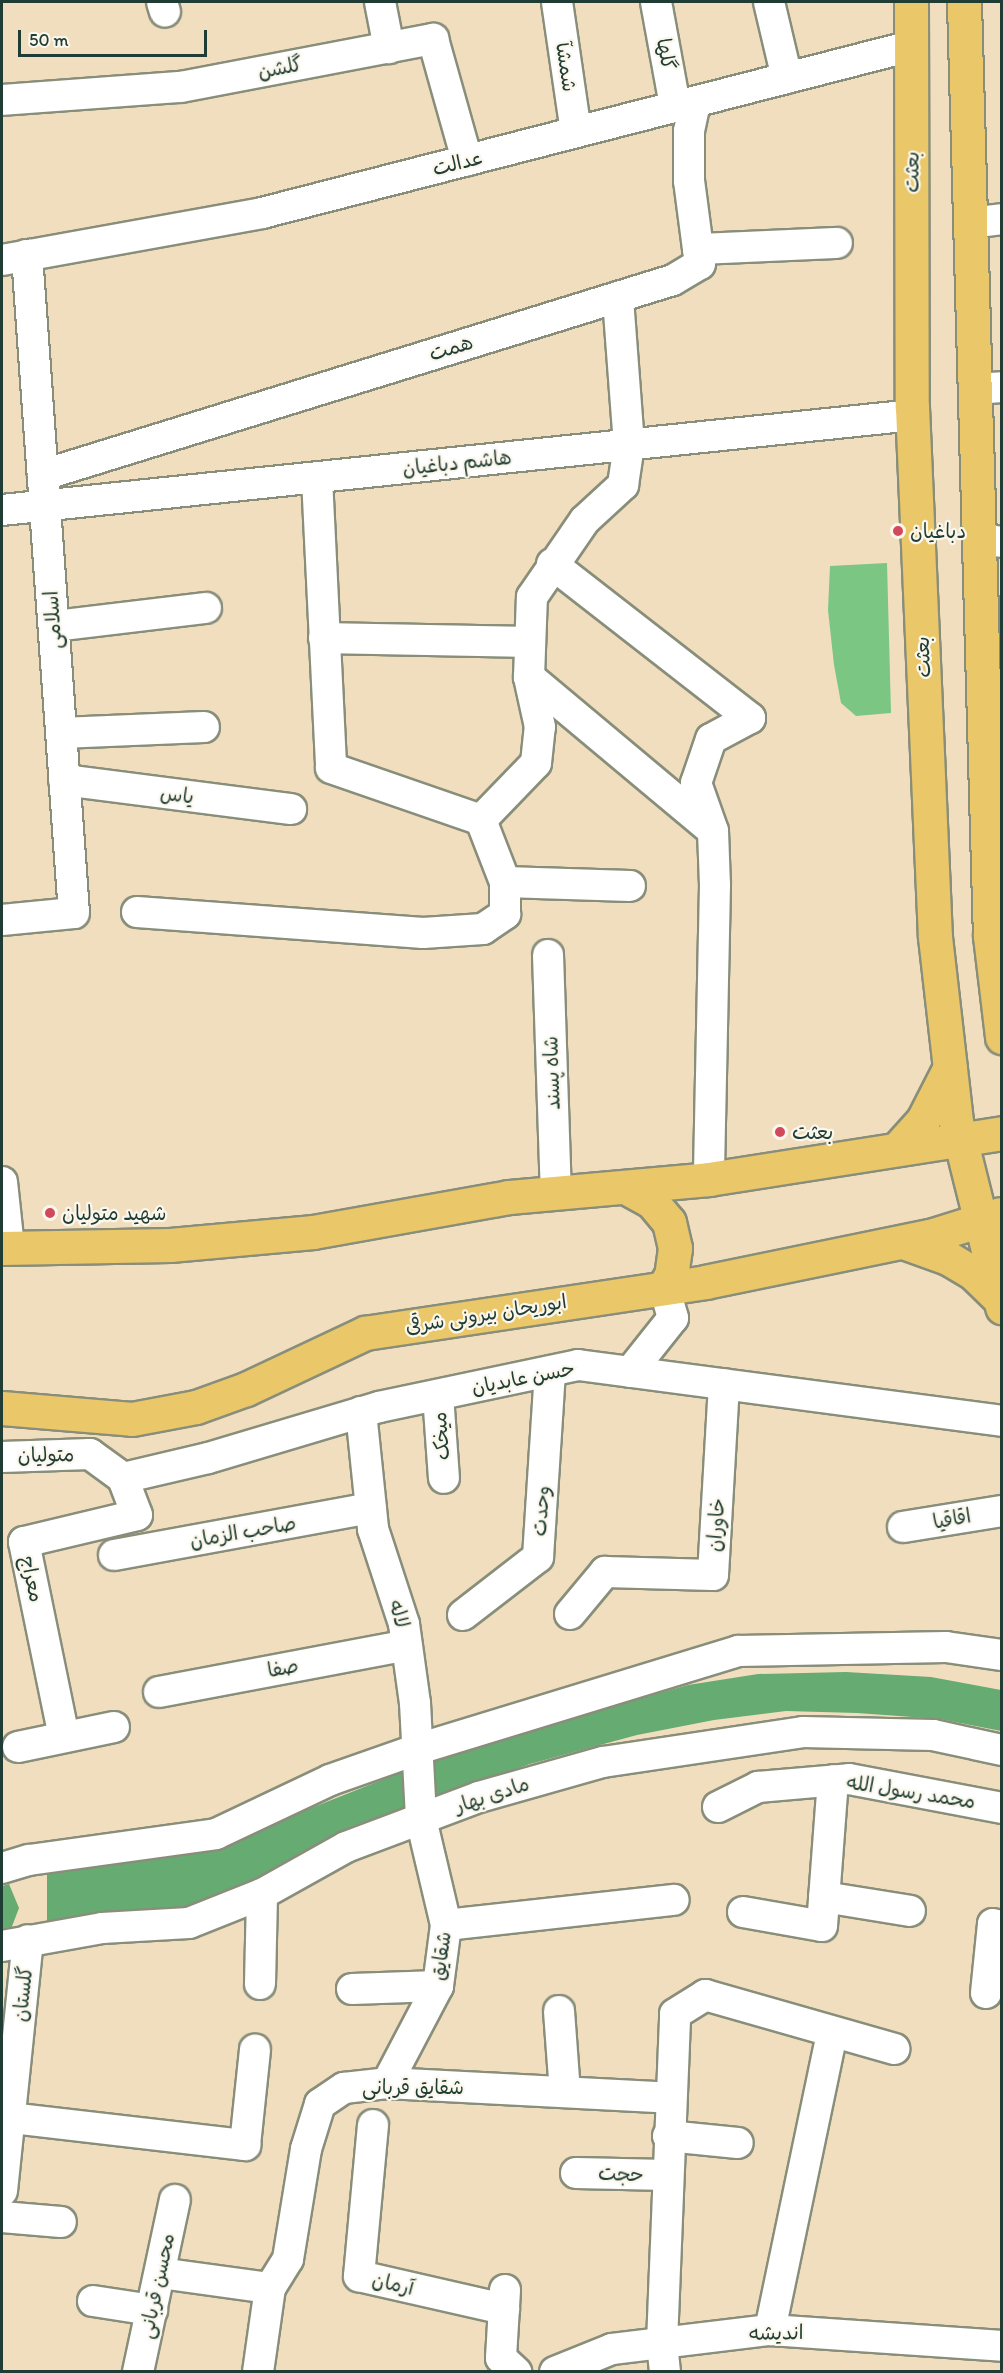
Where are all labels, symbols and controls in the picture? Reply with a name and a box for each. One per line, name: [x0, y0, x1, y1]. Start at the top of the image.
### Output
scale bar: [21, 18, 210, 56]
text: 50 m: [29, 29, 69, 51]
street label: گلها: [651, 36, 681, 72]
street label: شمشآ: [551, 41, 581, 93]
street label: گلشن: [256, 52, 304, 84]
street label: عدالت: [430, 145, 486, 181]
street label: بعثت: [900, 151, 924, 193]
street label: همت: [426, 330, 476, 366]
street label: هاشم دباغیان: [401, 445, 513, 481]
place label: دباغیان: [910, 519, 966, 543]
marker: دباغیان: [891, 524, 905, 538]
street label: اسلامی: [39, 590, 67, 650]
street label: بعثت: [910, 636, 936, 678]
street label: یاس: [159, 781, 195, 809]
street label: شاه پسند: [539, 1036, 565, 1110]
place label: بعثت: [792, 1120, 833, 1144]
marker: بعثت: [773, 1125, 787, 1139]
place label: شهید متولیان: [62, 1201, 166, 1225]
marker: شهید متولیان: [43, 1206, 57, 1220]
street label: ابوریحان بیرونی شرقی: [404, 1289, 568, 1339]
street label: حسن عابدیان: [469, 1356, 577, 1400]
street label: میخک: [427, 1411, 455, 1461]
street label: متولیان: [17, 1443, 75, 1467]
street label: وحدت: [527, 1485, 555, 1537]
street label: خاوران: [702, 1497, 730, 1553]
street label: اقاقیا: [931, 1504, 973, 1534]
street label: صاحب الزمان: [188, 1511, 298, 1553]
street label: معراج: [15, 1554, 49, 1604]
street label: لاله: [384, 1597, 414, 1631]
street label: صفا: [265, 1653, 301, 1683]
street label: محمد رسول الله: [845, 1770, 977, 1814]
street label: مادی بهار: [452, 1772, 532, 1818]
street label: شقایق: [426, 1930, 456, 1982]
street label: گلستان: [8, 1965, 38, 2023]
street label: شقایق قربانی: [362, 2075, 464, 2099]
street label: حجت: [598, 2161, 644, 2187]
street label: محسن قربانی: [134, 2231, 180, 2341]
street label: آرمان: [370, 2268, 416, 2300]
street label: اندیشه: [748, 2321, 804, 2345]

